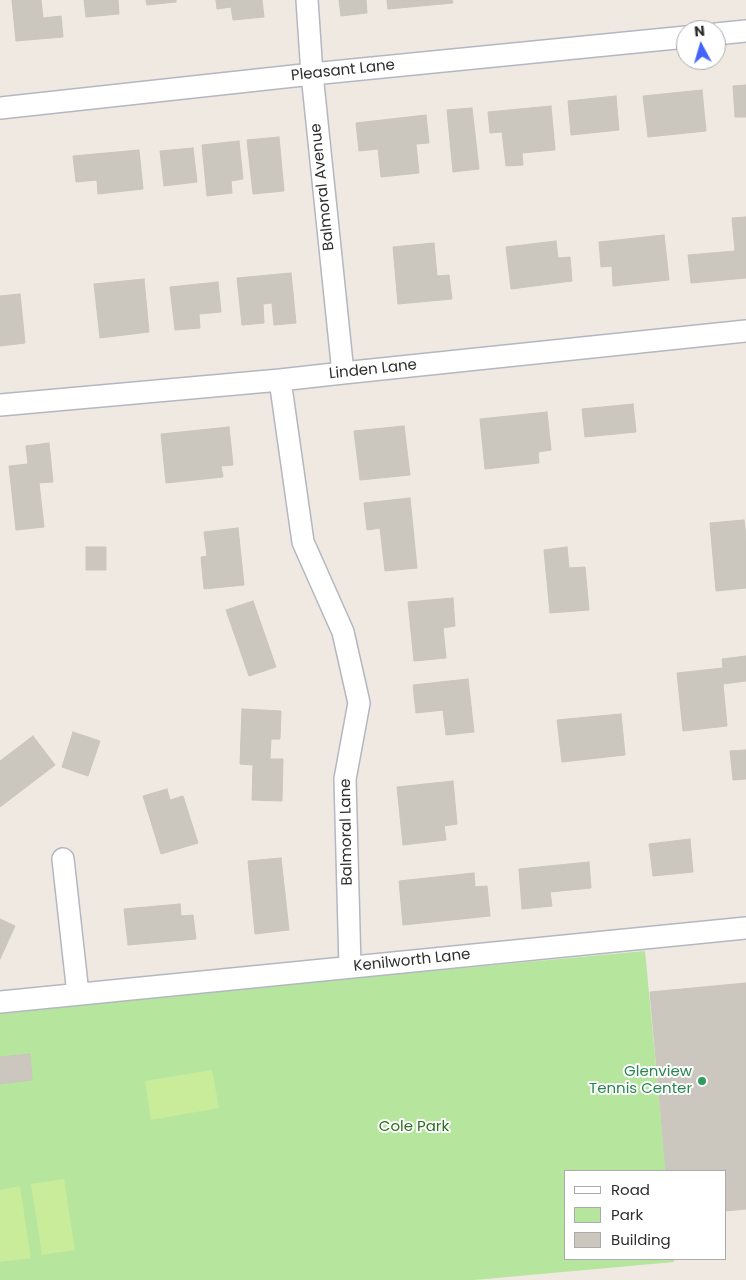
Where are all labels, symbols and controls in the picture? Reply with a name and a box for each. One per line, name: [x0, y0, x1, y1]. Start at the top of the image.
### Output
north arrow: [676, 20, 726, 70]
text: N: [693, 21, 706, 42]
street label: Pleasant Lane: [290, 57, 396, 85]
street label: Balmoral Avenue: [307, 122, 339, 252]
street label: Linden Lane: [328, 356, 418, 384]
street label: Balmoral Lane: [337, 778, 357, 886]
street label: Kenilworth Lane: [353, 946, 471, 976]
place label: Glenview Tennis Center: [589, 1063, 692, 1098]
marker: Glenview Tennis Center: [696, 1075, 708, 1087]
park label: Cole Park: [379, 1118, 449, 1136]
legend: [564, 1170, 726, 1260]
text: Road: [611, 1179, 650, 1200]
text: Park: [611, 1204, 643, 1225]
text: Building: [611, 1229, 671, 1250]

